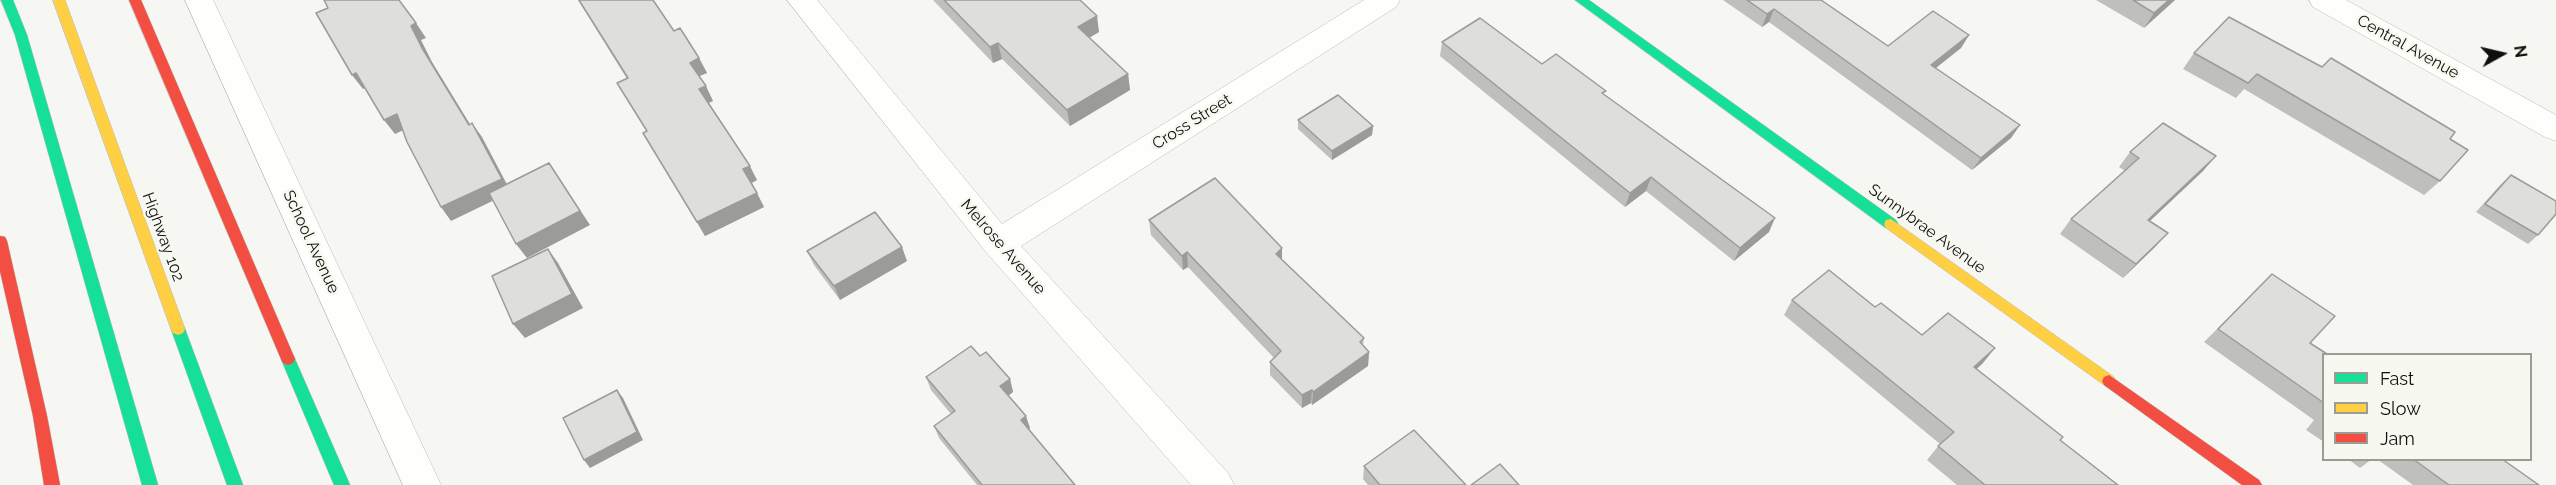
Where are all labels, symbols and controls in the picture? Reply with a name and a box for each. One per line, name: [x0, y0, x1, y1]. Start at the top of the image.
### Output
street label: Central Avenue: [2354, 11, 2462, 83]
north arrow: [2472, 24, 2532, 84]
text: N: [2510, 44, 2531, 59]
street label: Cross Street: [1149, 90, 1235, 154]
street label: Sunnybrae Avenue: [1865, 180, 1989, 278]
street label: School Avenue: [279, 187, 343, 297]
street label: Highway 102: [138, 190, 188, 284]
street label: Melrose Avenue: [956, 195, 1050, 299]
legend: [2322, 353, 2532, 461]
text: Fast: [2380, 368, 2414, 389]
text: Slow: [2380, 398, 2421, 419]
text: Jam: [2380, 428, 2415, 449]

